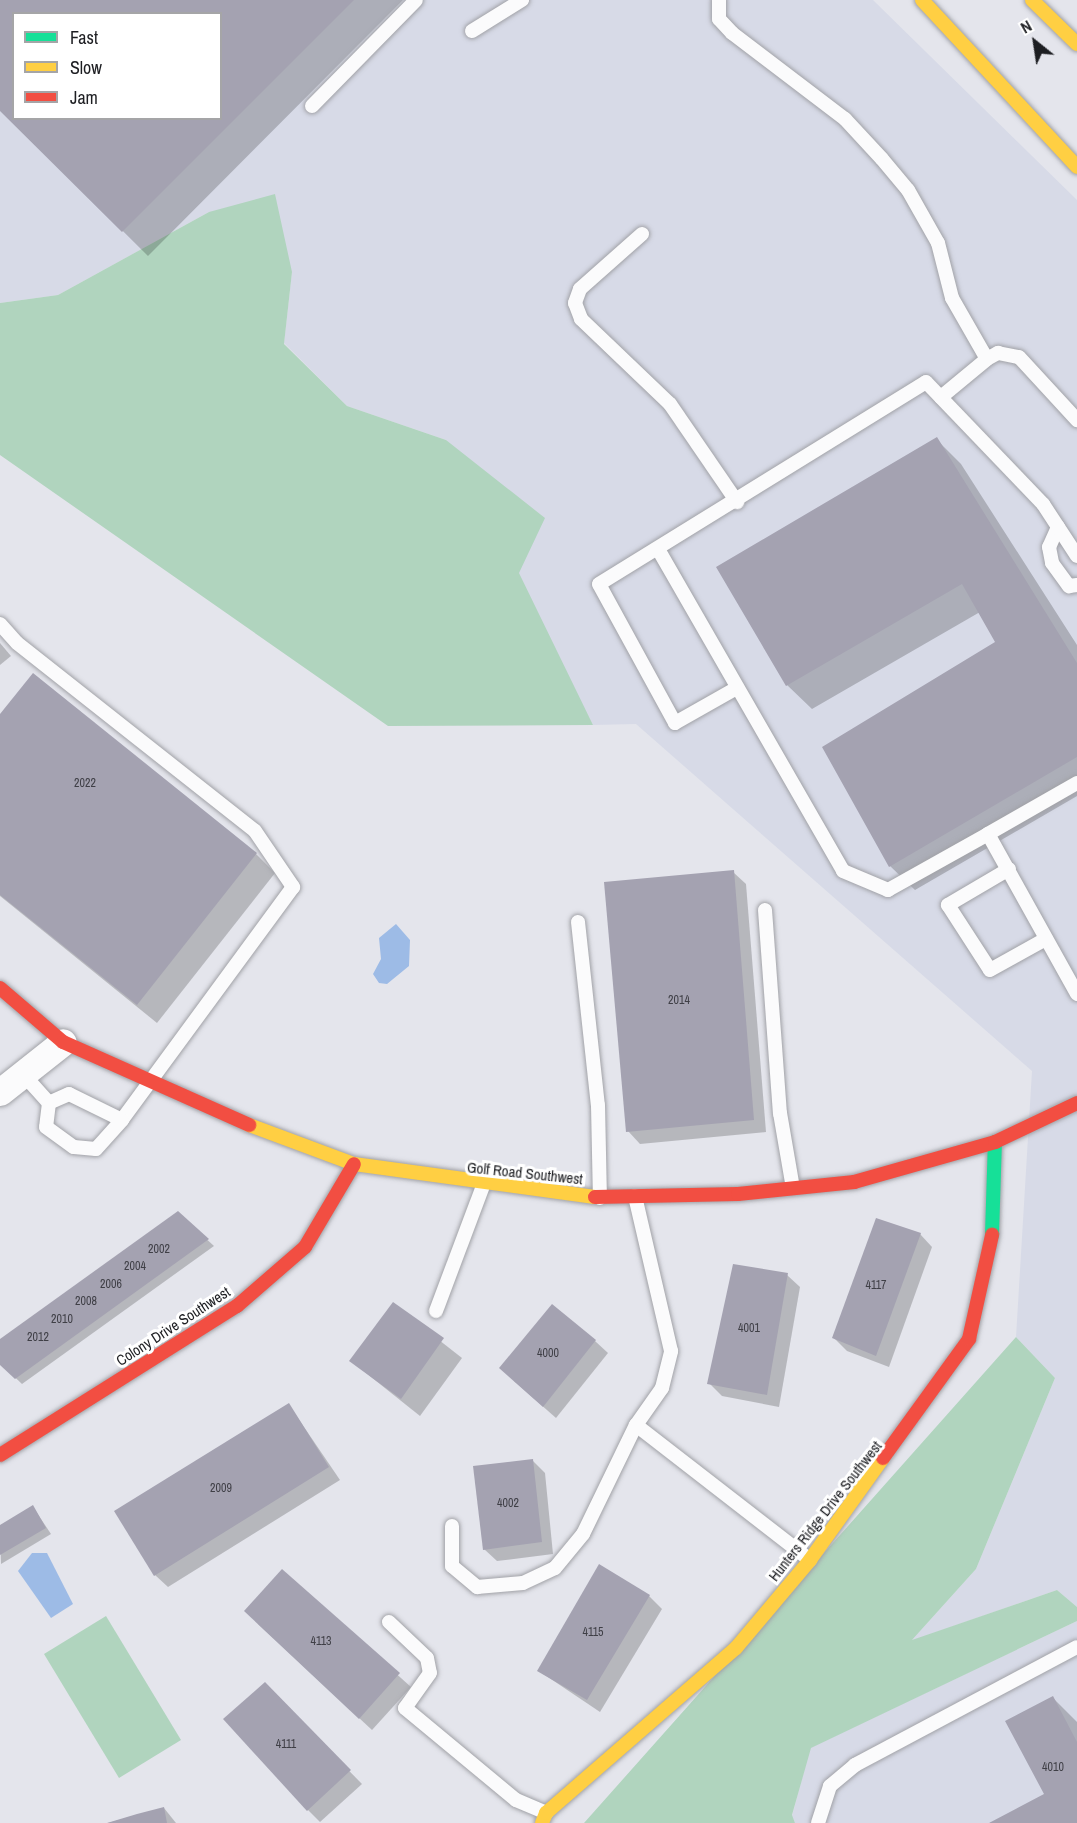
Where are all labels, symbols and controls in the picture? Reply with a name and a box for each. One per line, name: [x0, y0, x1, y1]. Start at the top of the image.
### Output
legend: [12, 12, 222, 120]
north arrow: [1005, 12, 1065, 72]
text: N: [1016, 15, 1036, 38]
text: Fast: [70, 25, 98, 50]
text: Slow: [70, 55, 102, 80]
text: Jam: [70, 85, 98, 110]
house number: 2022: [74, 777, 96, 791]
house number: 2014: [668, 994, 690, 1008]
street label: Golf Road Southwest: [466, 1158, 584, 1188]
house number: 2002: [148, 1243, 170, 1257]
house number: 2004: [124, 1260, 146, 1274]
house number: 2006: [100, 1278, 122, 1292]
house number: 4117: [865, 1279, 887, 1293]
street label: Colony Drive Southwest: [113, 1283, 233, 1369]
house number: 2008: [75, 1295, 97, 1309]
house number: 2010: [51, 1313, 73, 1327]
house number: 4001: [738, 1322, 760, 1336]
house number: 2012: [27, 1331, 49, 1345]
house number: 4000: [537, 1347, 559, 1361]
street label: Hunters Ridge Drive Southwest: [765, 1437, 885, 1585]
house number: 2009: [210, 1482, 232, 1496]
house number: 4002: [497, 1497, 519, 1511]
house number: 4115: [582, 1626, 604, 1640]
house number: 4113: [310, 1635, 332, 1649]
house number: 4111: [276, 1738, 296, 1752]
house number: 4010: [1042, 1761, 1064, 1775]

